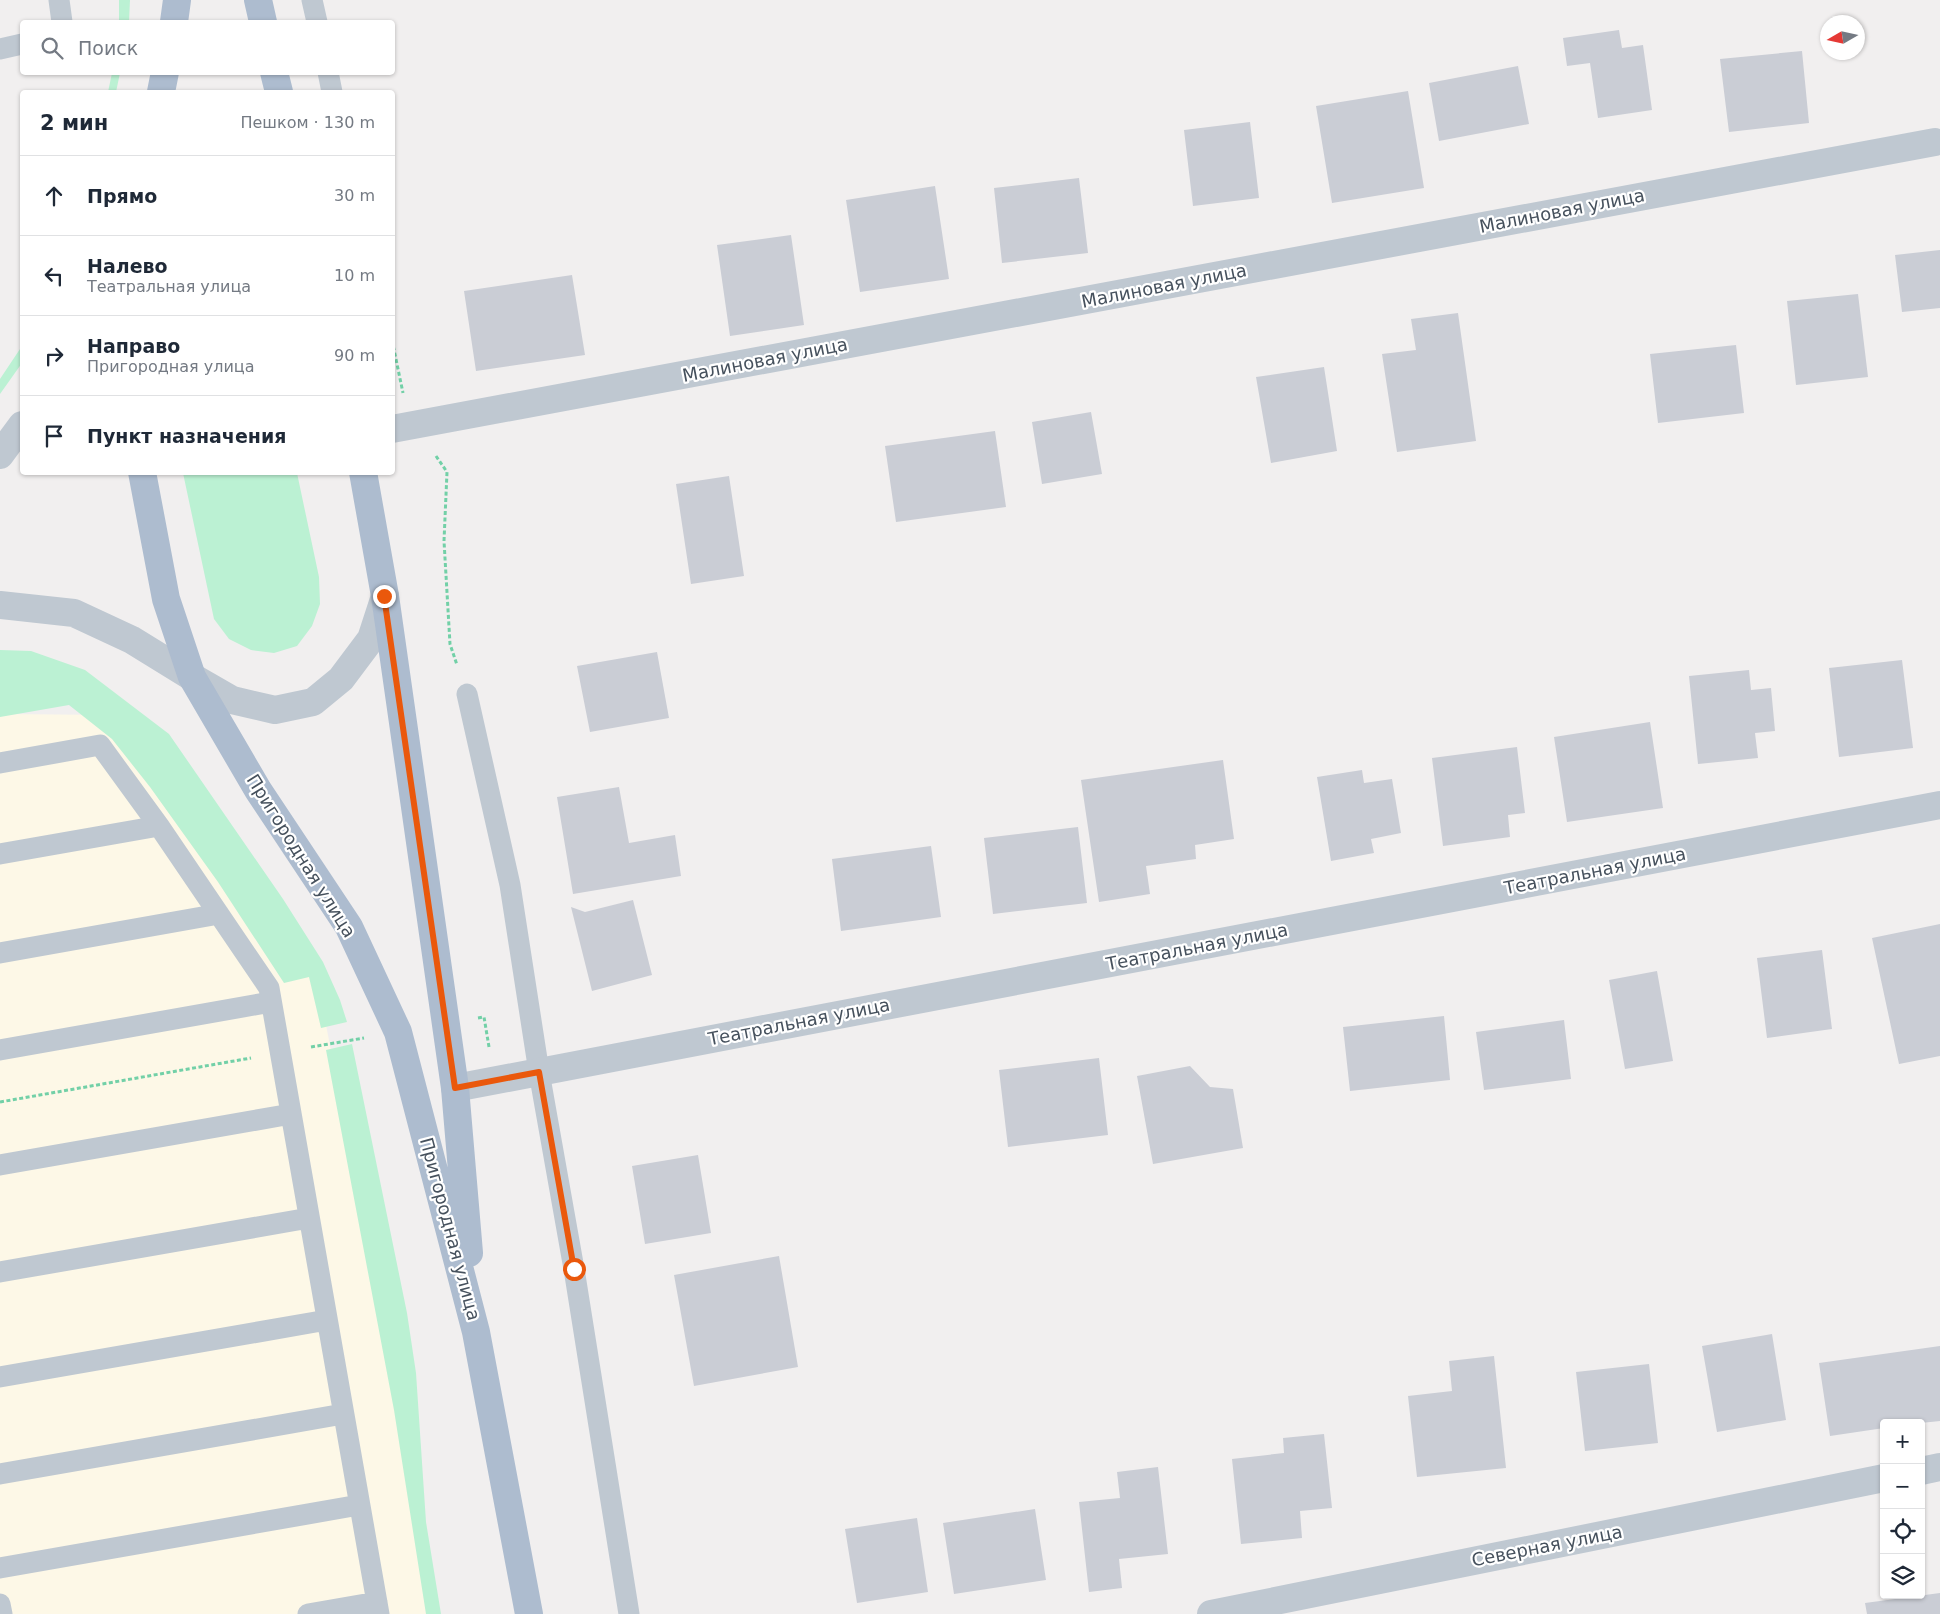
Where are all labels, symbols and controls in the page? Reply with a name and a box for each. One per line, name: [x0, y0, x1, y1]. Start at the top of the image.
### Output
north arrow: [1820, 15, 1865, 60]
search box: [20, 20, 395, 75]
icon: search: [38, 34, 66, 62]
text: Поиск: [78, 37, 138, 59]
text: 2 мин: [40, 111, 108, 135]
text: Пешком · 130 m: [240, 113, 375, 132]
icon: ahead: [40, 182, 68, 210]
street label: Малиновая улица: [1478, 184, 1646, 237]
text: Прямо: [87, 185, 157, 207]
text: 30 m: [334, 186, 375, 205]
text: Налево: [87, 255, 168, 277]
street label: Малиновая улица: [1080, 259, 1248, 312]
icon: left: [40, 262, 68, 290]
text: 10 m: [334, 266, 375, 285]
text: Театральная улица: [87, 277, 251, 296]
street label: Малиновая улица: [681, 333, 849, 386]
text: Направо: [87, 335, 180, 357]
icon: right: [40, 342, 68, 370]
text: 90 m: [334, 346, 375, 365]
text: Пригородная улица: [87, 357, 255, 376]
icon: arrive: [40, 422, 68, 450]
text: Пункт назначения: [87, 425, 286, 447]
route end: [373, 585, 396, 608]
street label: Пригородная улица: [243, 770, 360, 941]
street label: Театральная улица: [1501, 843, 1688, 899]
street label: Театральная улица: [1103, 919, 1290, 975]
street label: Театральная улица: [705, 994, 892, 1050]
street label: Пригородная улица: [416, 1135, 485, 1323]
route start: [563, 1258, 586, 1281]
map controls: [1880, 1419, 1925, 1599]
button: +: [1880, 1419, 1925, 1464]
button: −: [1880, 1464, 1925, 1509]
button: locate: [1880, 1509, 1925, 1554]
street label: Северная улица: [1470, 1521, 1624, 1570]
button: layers: [1880, 1554, 1925, 1599]

